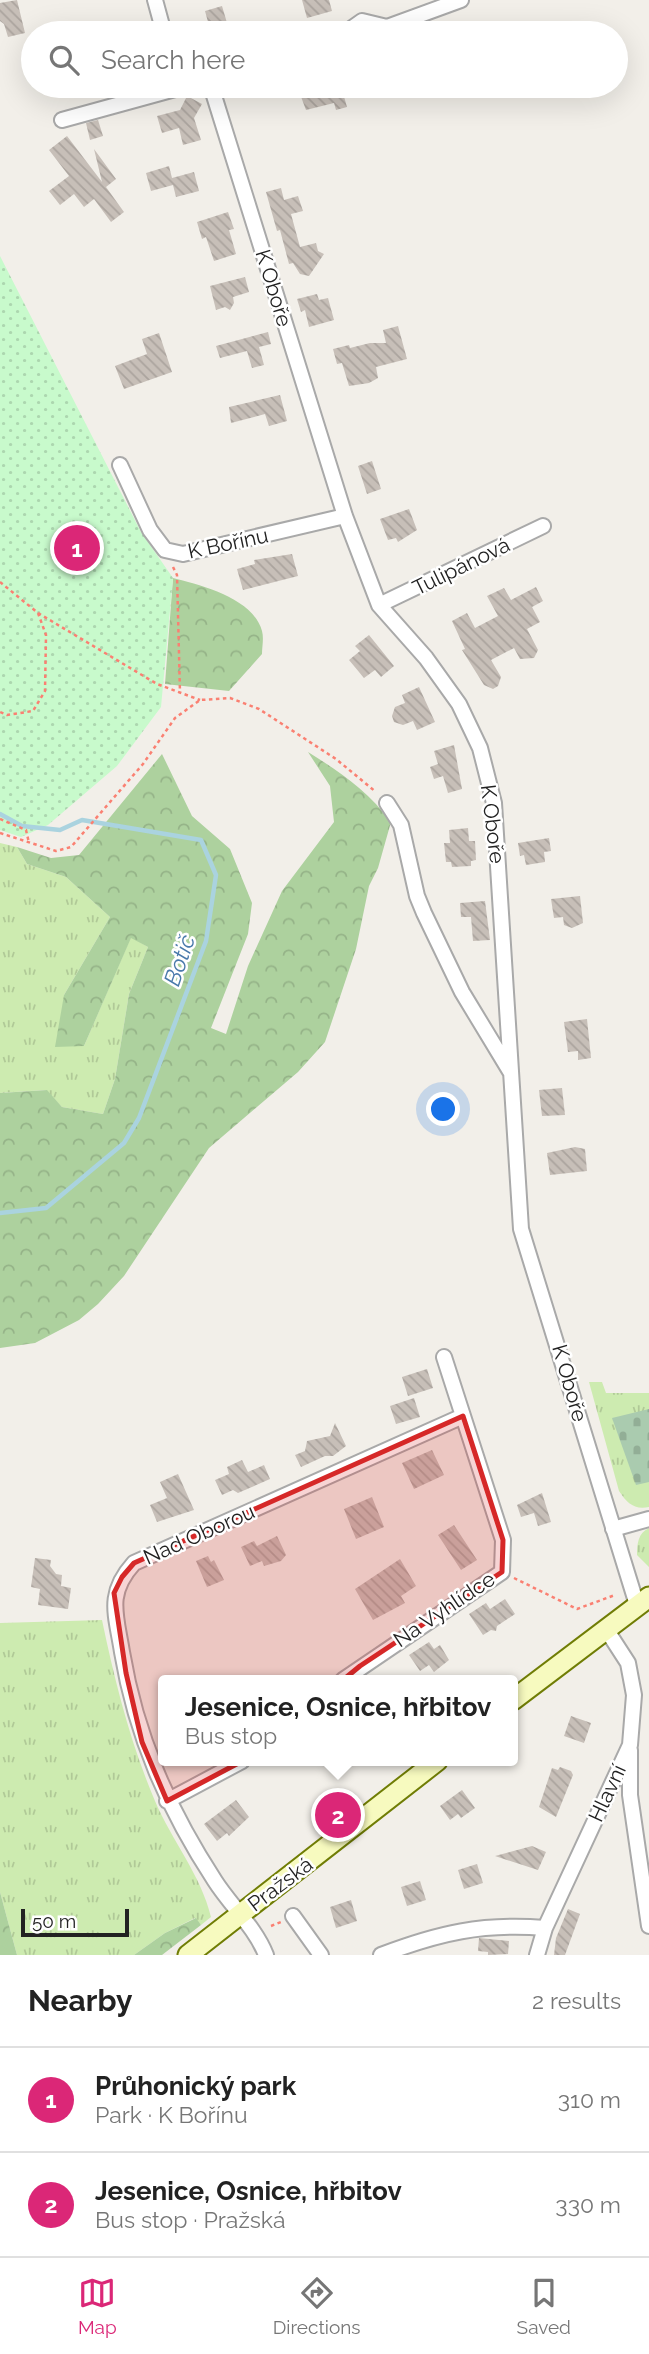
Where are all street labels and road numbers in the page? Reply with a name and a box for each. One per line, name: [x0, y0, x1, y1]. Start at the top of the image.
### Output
street label: K Oboře: [250, 246, 298, 330]
street label: K Bořínu: [185, 522, 271, 564]
street label: Tulipánová: [408, 532, 514, 600]
street label: K Oboře: [476, 783, 510, 865]
street label: K Oboře: [547, 1341, 593, 1425]
street label: Nad Oborou: [139, 1498, 259, 1570]
street label: Na Vyhlídce: [389, 1566, 499, 1652]
street label: Hlavní: [583, 1760, 631, 1826]
street label: Pražská: [243, 1851, 317, 1917]

